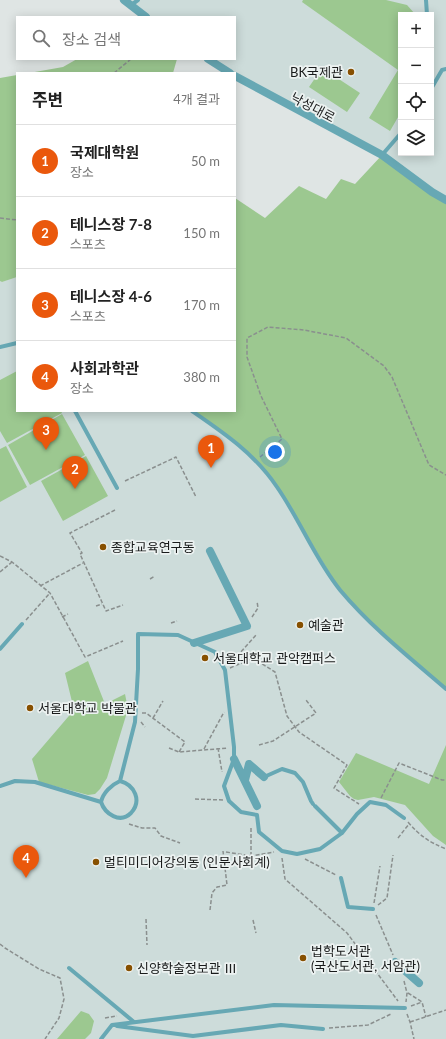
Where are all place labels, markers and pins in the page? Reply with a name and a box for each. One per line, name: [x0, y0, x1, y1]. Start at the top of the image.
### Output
place label: BK국제관: [290, 64, 343, 80]
marker: BK국제관: [346, 67, 356, 77]
pin: 3: [33, 417, 59, 450]
pin: 1: [198, 435, 224, 468]
pin: 2: [62, 456, 88, 489]
place label: 종합교육연구동: [111, 539, 195, 555]
marker: 종합교육연구동: [98, 542, 108, 552]
place label: 예술관: [308, 617, 344, 633]
marker: 예술관: [295, 620, 305, 630]
place label: 서울대학교 관악캠퍼스: [213, 650, 336, 666]
marker: 서울대학교 관악캠퍼스: [200, 653, 210, 663]
place label: 서울대학교 박물관: [38, 700, 137, 716]
marker: 서울대학교 박물관: [25, 703, 35, 713]
pin: 4: [13, 845, 39, 878]
place label: 멀티미디어강의동 (인문사회계): [104, 854, 270, 870]
marker: 멀티미디어강의동 (인문사회계): [91, 857, 101, 867]
place label: 법학도서관 (국산도서관, 서암관): [311, 943, 420, 974]
marker: 법학도서관 (국산도서관, 서암관): [298, 953, 308, 963]
place label: 신양학술정보관 Ⅲ: [137, 960, 237, 976]
marker: 신양학술정보관 Ⅲ: [124, 963, 134, 973]

